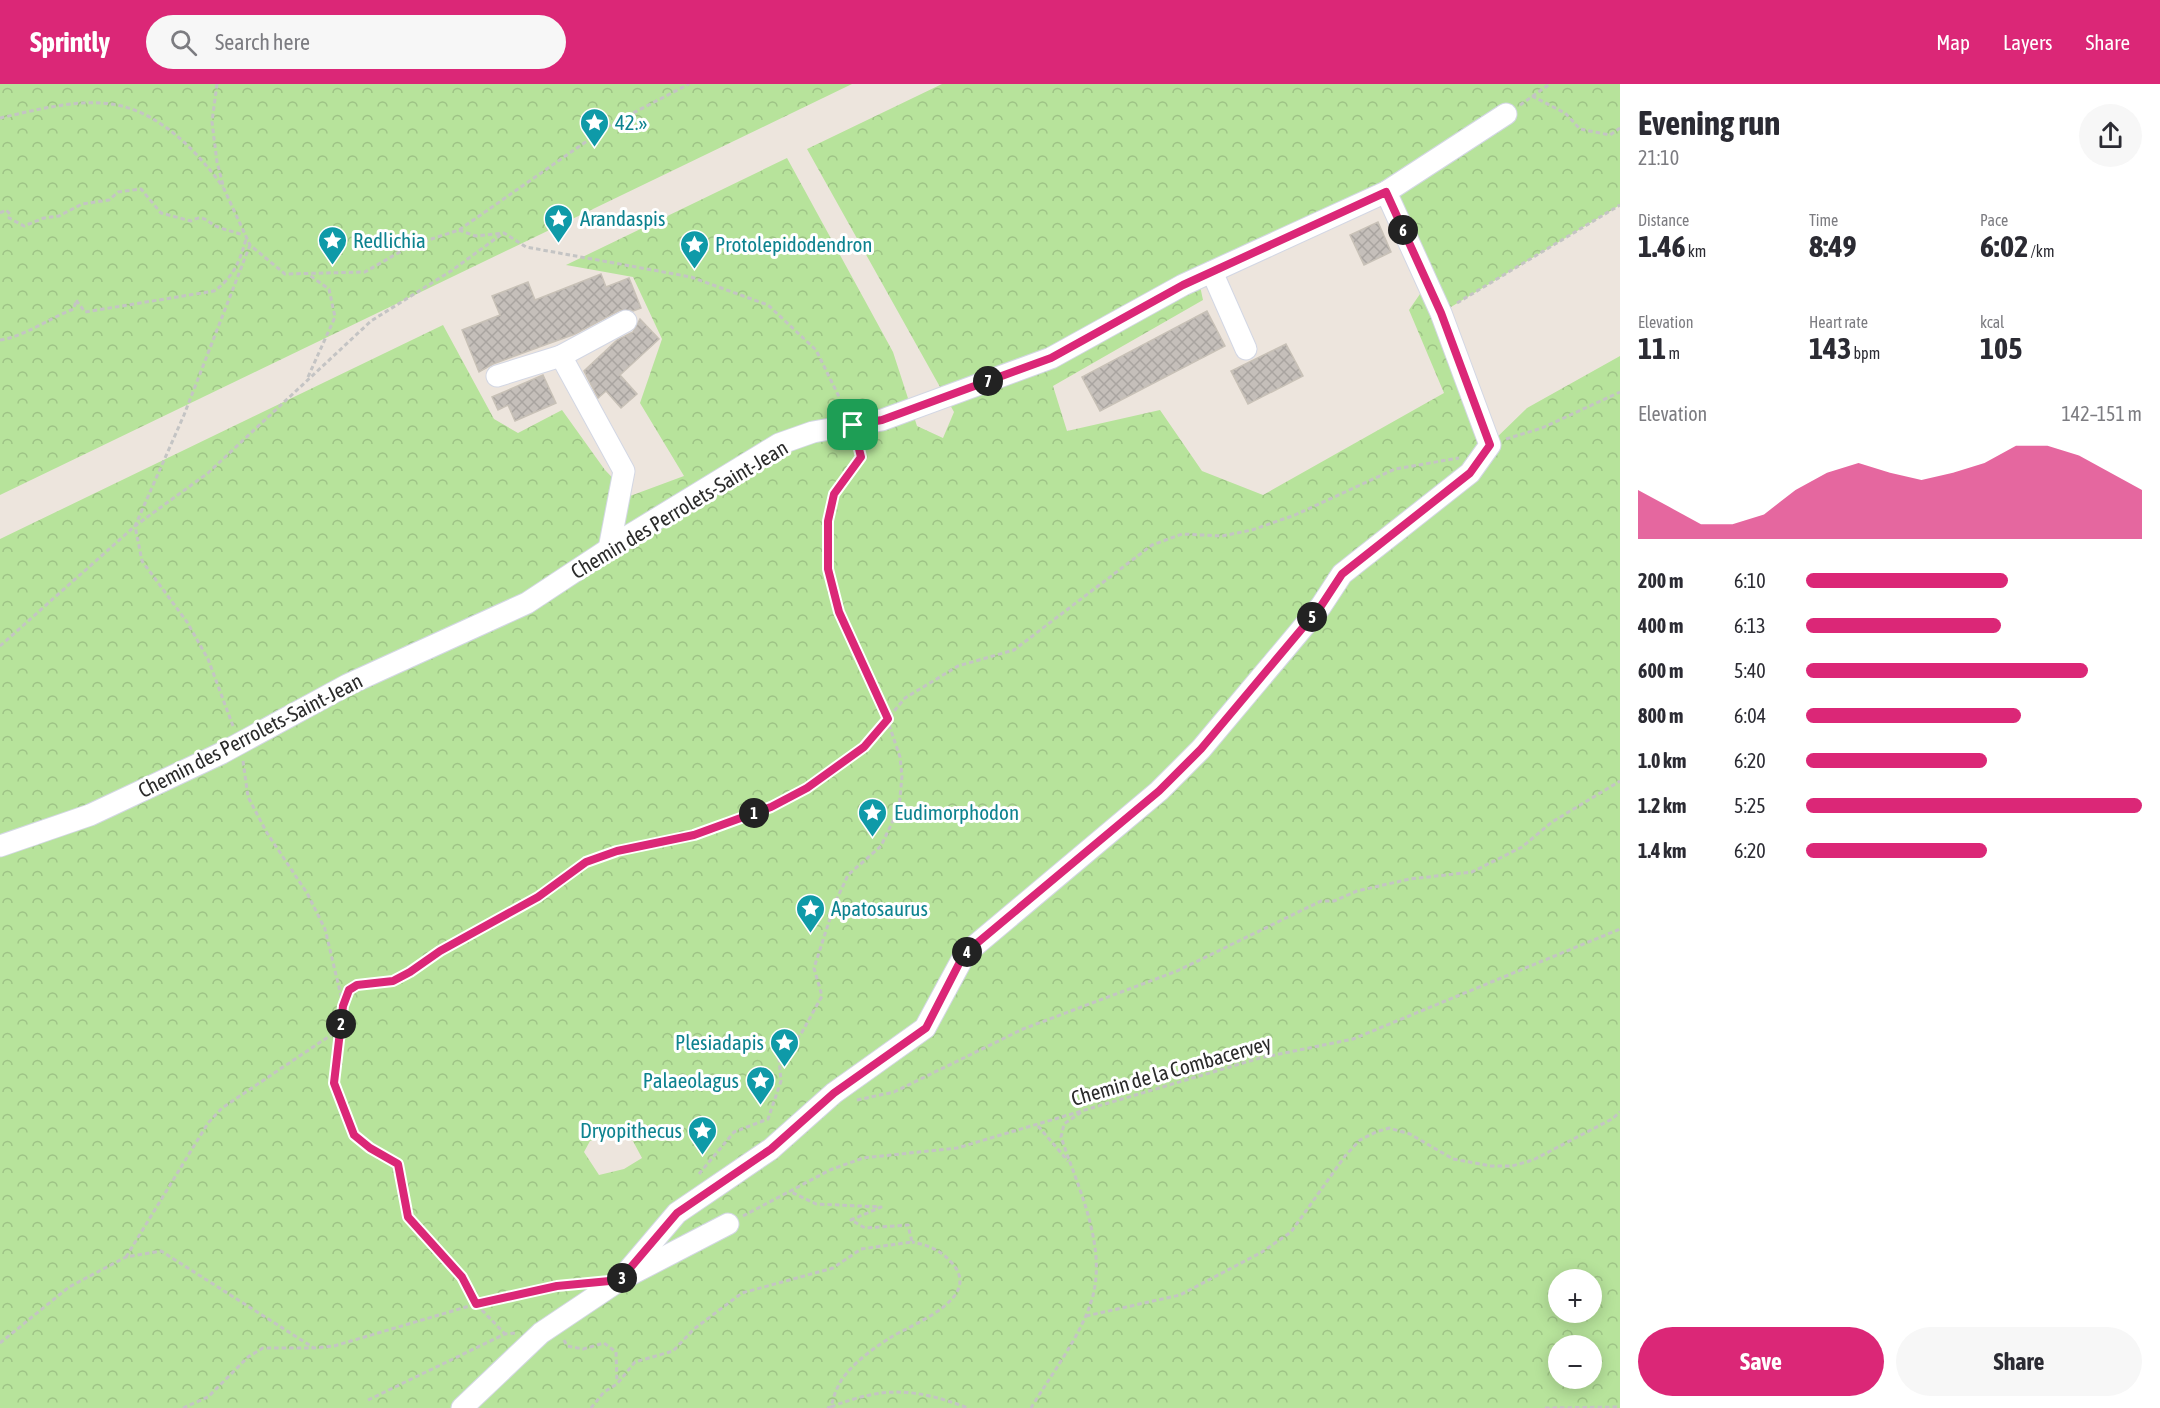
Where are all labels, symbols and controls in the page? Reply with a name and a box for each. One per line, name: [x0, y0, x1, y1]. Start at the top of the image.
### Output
search box: [146, 15, 566, 69]
text: Sprintly: [30, 26, 110, 58]
icon: search: [167, 26, 200, 59]
text: Search here: [215, 29, 310, 55]
text: Map: [1936, 30, 1970, 54]
text: Layers: [2003, 30, 2053, 54]
text: Share: [2086, 30, 2130, 54]
text: Evening run: [1638, 104, 1780, 142]
button: share: [2079, 104, 2142, 167]
place icon: 42.»: [578, 106, 610, 148]
place label: 42.»: [615, 110, 647, 134]
text: 21:10: [1638, 146, 1679, 169]
place icon: Arandaspis: [543, 202, 575, 244]
place label: Arandaspis: [580, 206, 665, 230]
text: Distance: [1638, 211, 1689, 229]
text: Time: [1809, 211, 1838, 229]
text: Pace: [1980, 211, 2008, 229]
pin: 6: [1388, 215, 1418, 245]
text: 6: [1399, 221, 1407, 239]
place icon: Redlichia: [316, 224, 348, 266]
place label: Redlichia: [353, 228, 426, 252]
place icon: Protolepidodendron: [678, 228, 710, 270]
text: 1.46: [1638, 229, 1686, 263]
text: 8:49: [1809, 229, 1857, 263]
text: 6:02: [1980, 229, 2028, 263]
place label: Protolepidodendron: [715, 232, 872, 256]
text: km: [1686, 242, 1706, 260]
text: /km: [2028, 242, 2054, 260]
text: Elevation: [1638, 313, 1693, 331]
text: Heart rate: [1809, 313, 1868, 331]
text: kcal: [1980, 313, 2004, 331]
text: 11: [1638, 331, 1666, 365]
text: 143: [1809, 331, 1851, 365]
text: 105: [1980, 331, 2022, 365]
text: m: [1666, 344, 1680, 362]
text: bpm: [1851, 344, 1880, 362]
pin: 7: [973, 366, 1003, 396]
text: 7: [984, 372, 992, 390]
pin: [827, 399, 878, 450]
text: Elevation: [1638, 402, 1707, 425]
text: 142–151 m: [2061, 402, 2142, 425]
icon: arrive: [836, 408, 869, 441]
street label: Chemin des Perrolets-Saint-Jean: [566, 435, 792, 583]
text: 200 m: [1638, 569, 1683, 592]
text: 6:10: [1734, 569, 1766, 592]
pin: 5: [1297, 602, 1327, 632]
text: 5: [1308, 608, 1316, 626]
text: 400 m: [1638, 614, 1683, 637]
text: 6:13: [1734, 614, 1766, 637]
text: 600 m: [1638, 659, 1683, 682]
text: 5:40: [1734, 659, 1766, 682]
street label: Chemin des Perrolets-Saint-Jean: [134, 668, 366, 802]
text: 800 m: [1638, 704, 1683, 727]
text: 6:04: [1734, 704, 1766, 727]
text: 1.0 km: [1638, 749, 1686, 772]
text: 6:20: [1734, 749, 1766, 772]
text: 1.2 km: [1638, 794, 1686, 817]
text: 5:25: [1734, 794, 1766, 817]
place icon: Eudimorphodon: [857, 796, 889, 838]
pin: 1: [739, 798, 769, 828]
place label: Eudimorphodon: [894, 800, 1019, 824]
text: 1: [750, 804, 758, 822]
text: 1.4 km: [1638, 839, 1686, 862]
text: 6:20: [1734, 839, 1766, 862]
place icon: Apatosaurus: [794, 892, 826, 934]
place label: Apatosaurus: [831, 896, 928, 920]
pin: 4: [952, 937, 982, 967]
text: 4: [963, 943, 971, 961]
pin: 2: [326, 1009, 356, 1039]
text: 2: [337, 1015, 345, 1033]
place icon: Plesiadapis: [769, 1026, 801, 1068]
place label: Plesiadapis: [675, 1030, 764, 1054]
street label: Chemin de la Combacervey: [1068, 1030, 1274, 1110]
place icon: Palaeolagus: [744, 1064, 776, 1106]
place label: Palaeolagus: [643, 1068, 739, 1092]
place icon: Dryopithecus: [687, 1114, 719, 1156]
place label: Dryopithecus: [580, 1118, 682, 1142]
pin: 3: [607, 1263, 637, 1293]
text: 3: [618, 1269, 626, 1287]
map controls: [1548, 1269, 1602, 1389]
button: +: [1548, 1269, 1602, 1323]
button: Save: [1638, 1327, 1884, 1396]
button: Share: [1896, 1327, 2142, 1396]
button: −: [1548, 1335, 1602, 1389]

